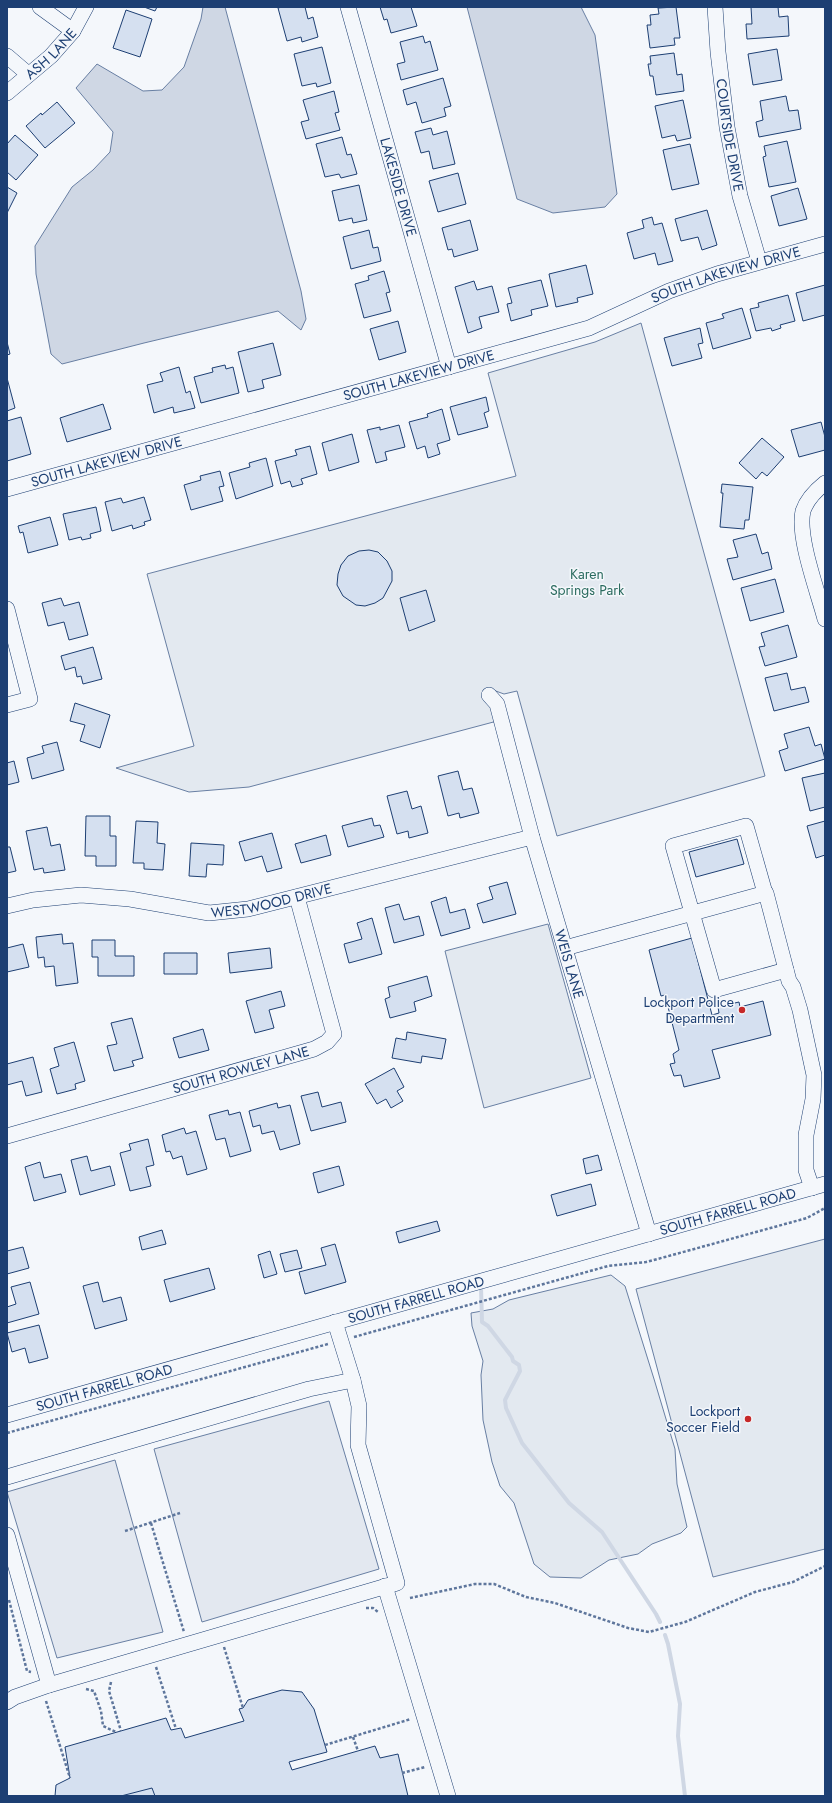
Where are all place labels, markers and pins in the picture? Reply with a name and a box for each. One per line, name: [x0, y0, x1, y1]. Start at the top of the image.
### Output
place label: Lockport Police Department: [644, 992, 735, 1028]
marker: Lockport Police Department: [737, 1005, 747, 1015]
place label: Lockport Soccer Field: [666, 1401, 741, 1437]
marker: Lockport Soccer Field: [743, 1414, 753, 1424]

